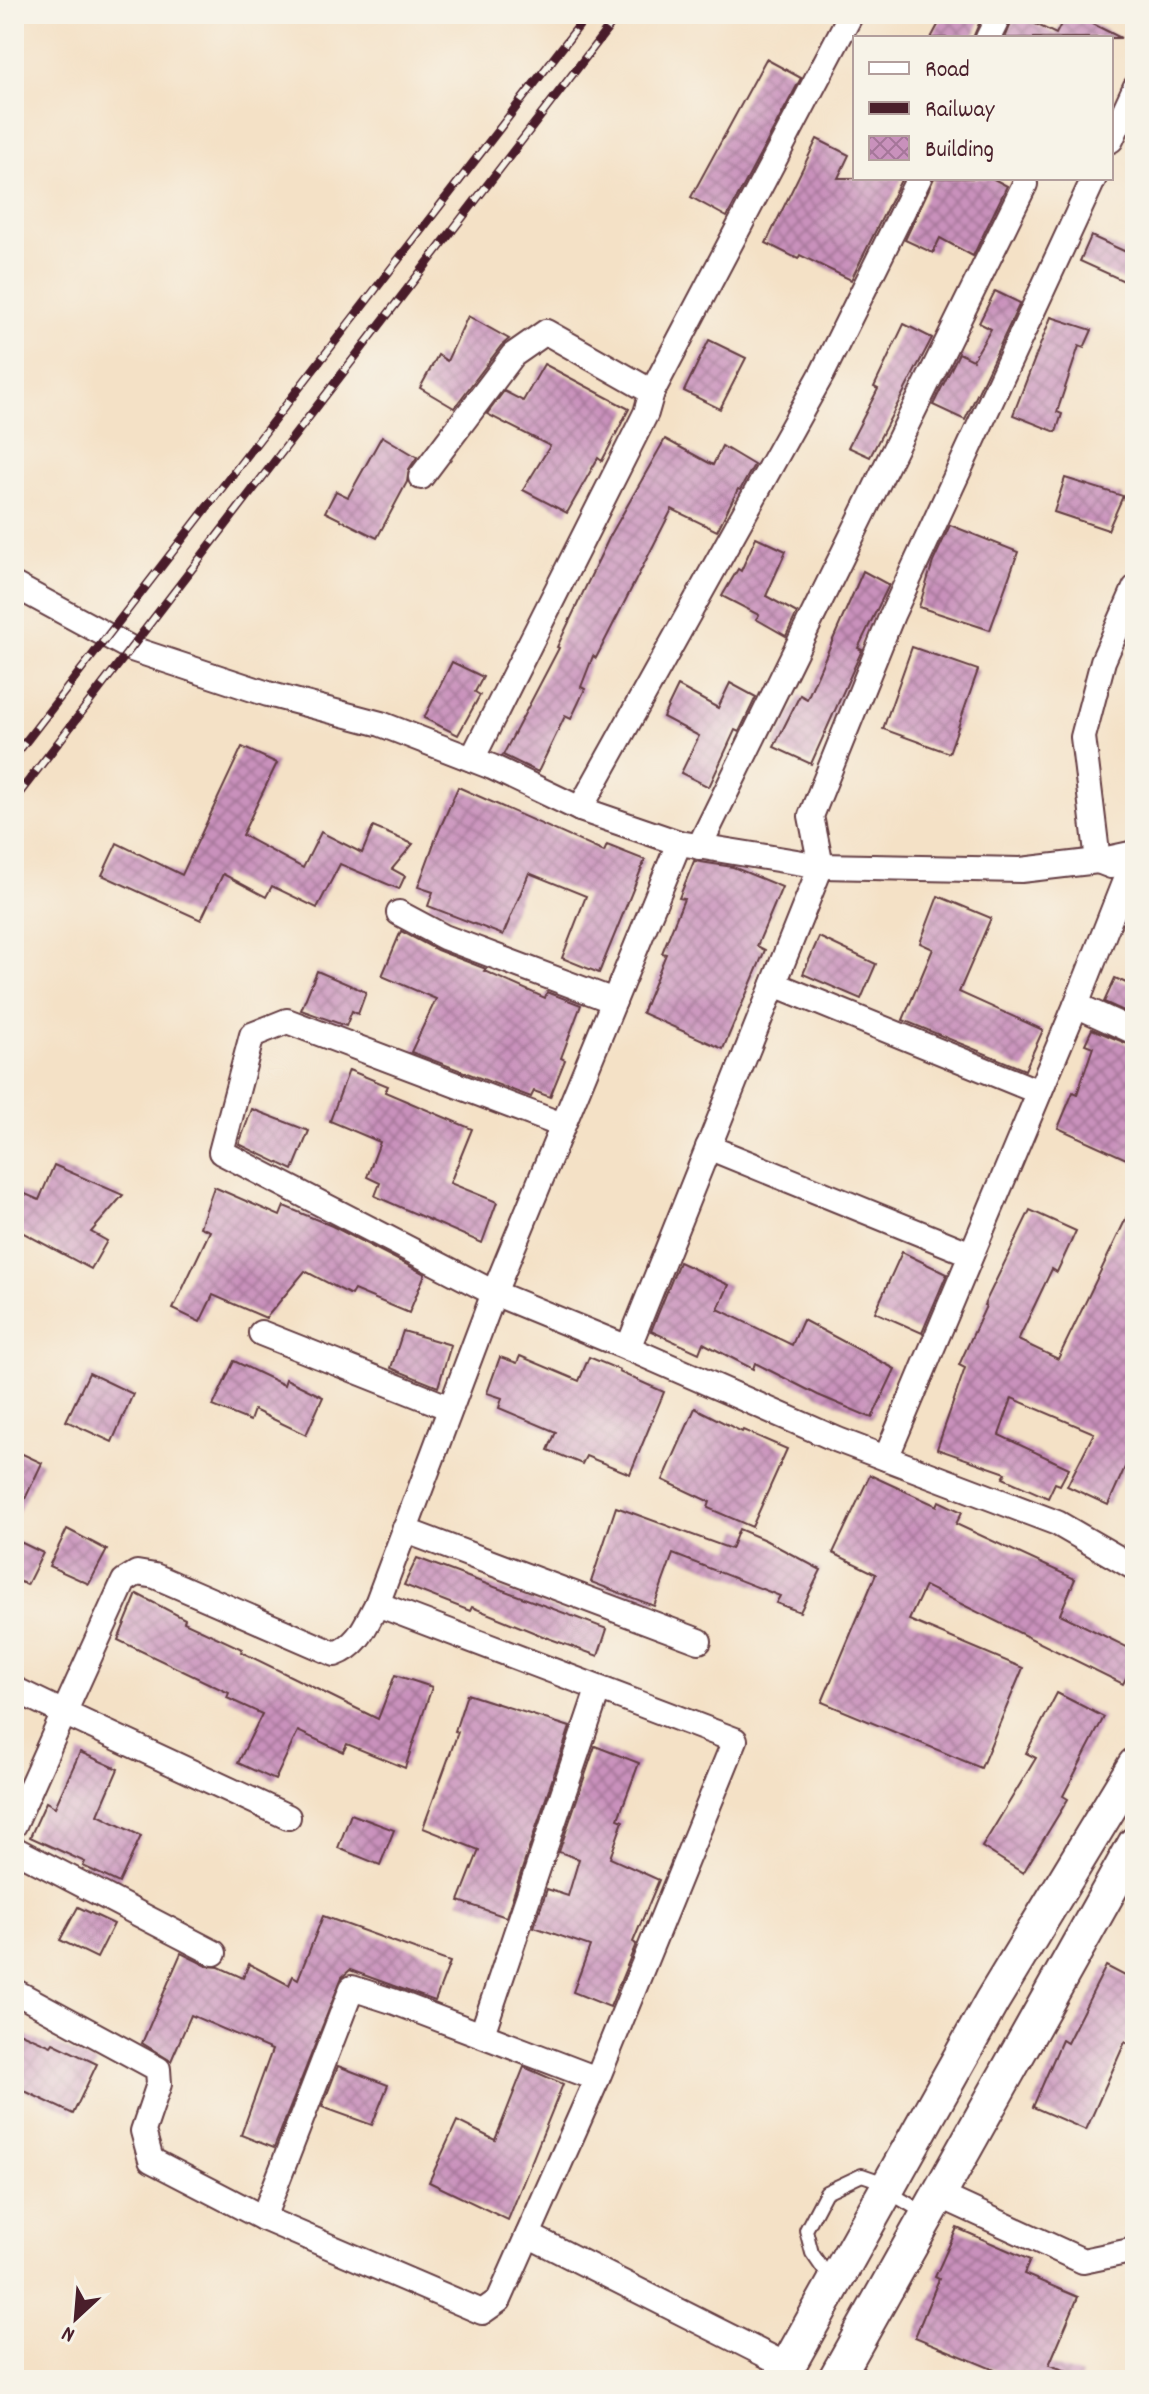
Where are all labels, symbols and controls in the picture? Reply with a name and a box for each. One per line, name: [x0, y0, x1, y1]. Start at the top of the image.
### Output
legend: [853, 36, 1113, 180]
text: Road: [925, 54, 970, 88]
text: Railway: [925, 94, 996, 128]
text: Building: [925, 134, 994, 168]
north arrow: [36, 2278, 116, 2358]
text: N: [57, 2316, 80, 2349]

